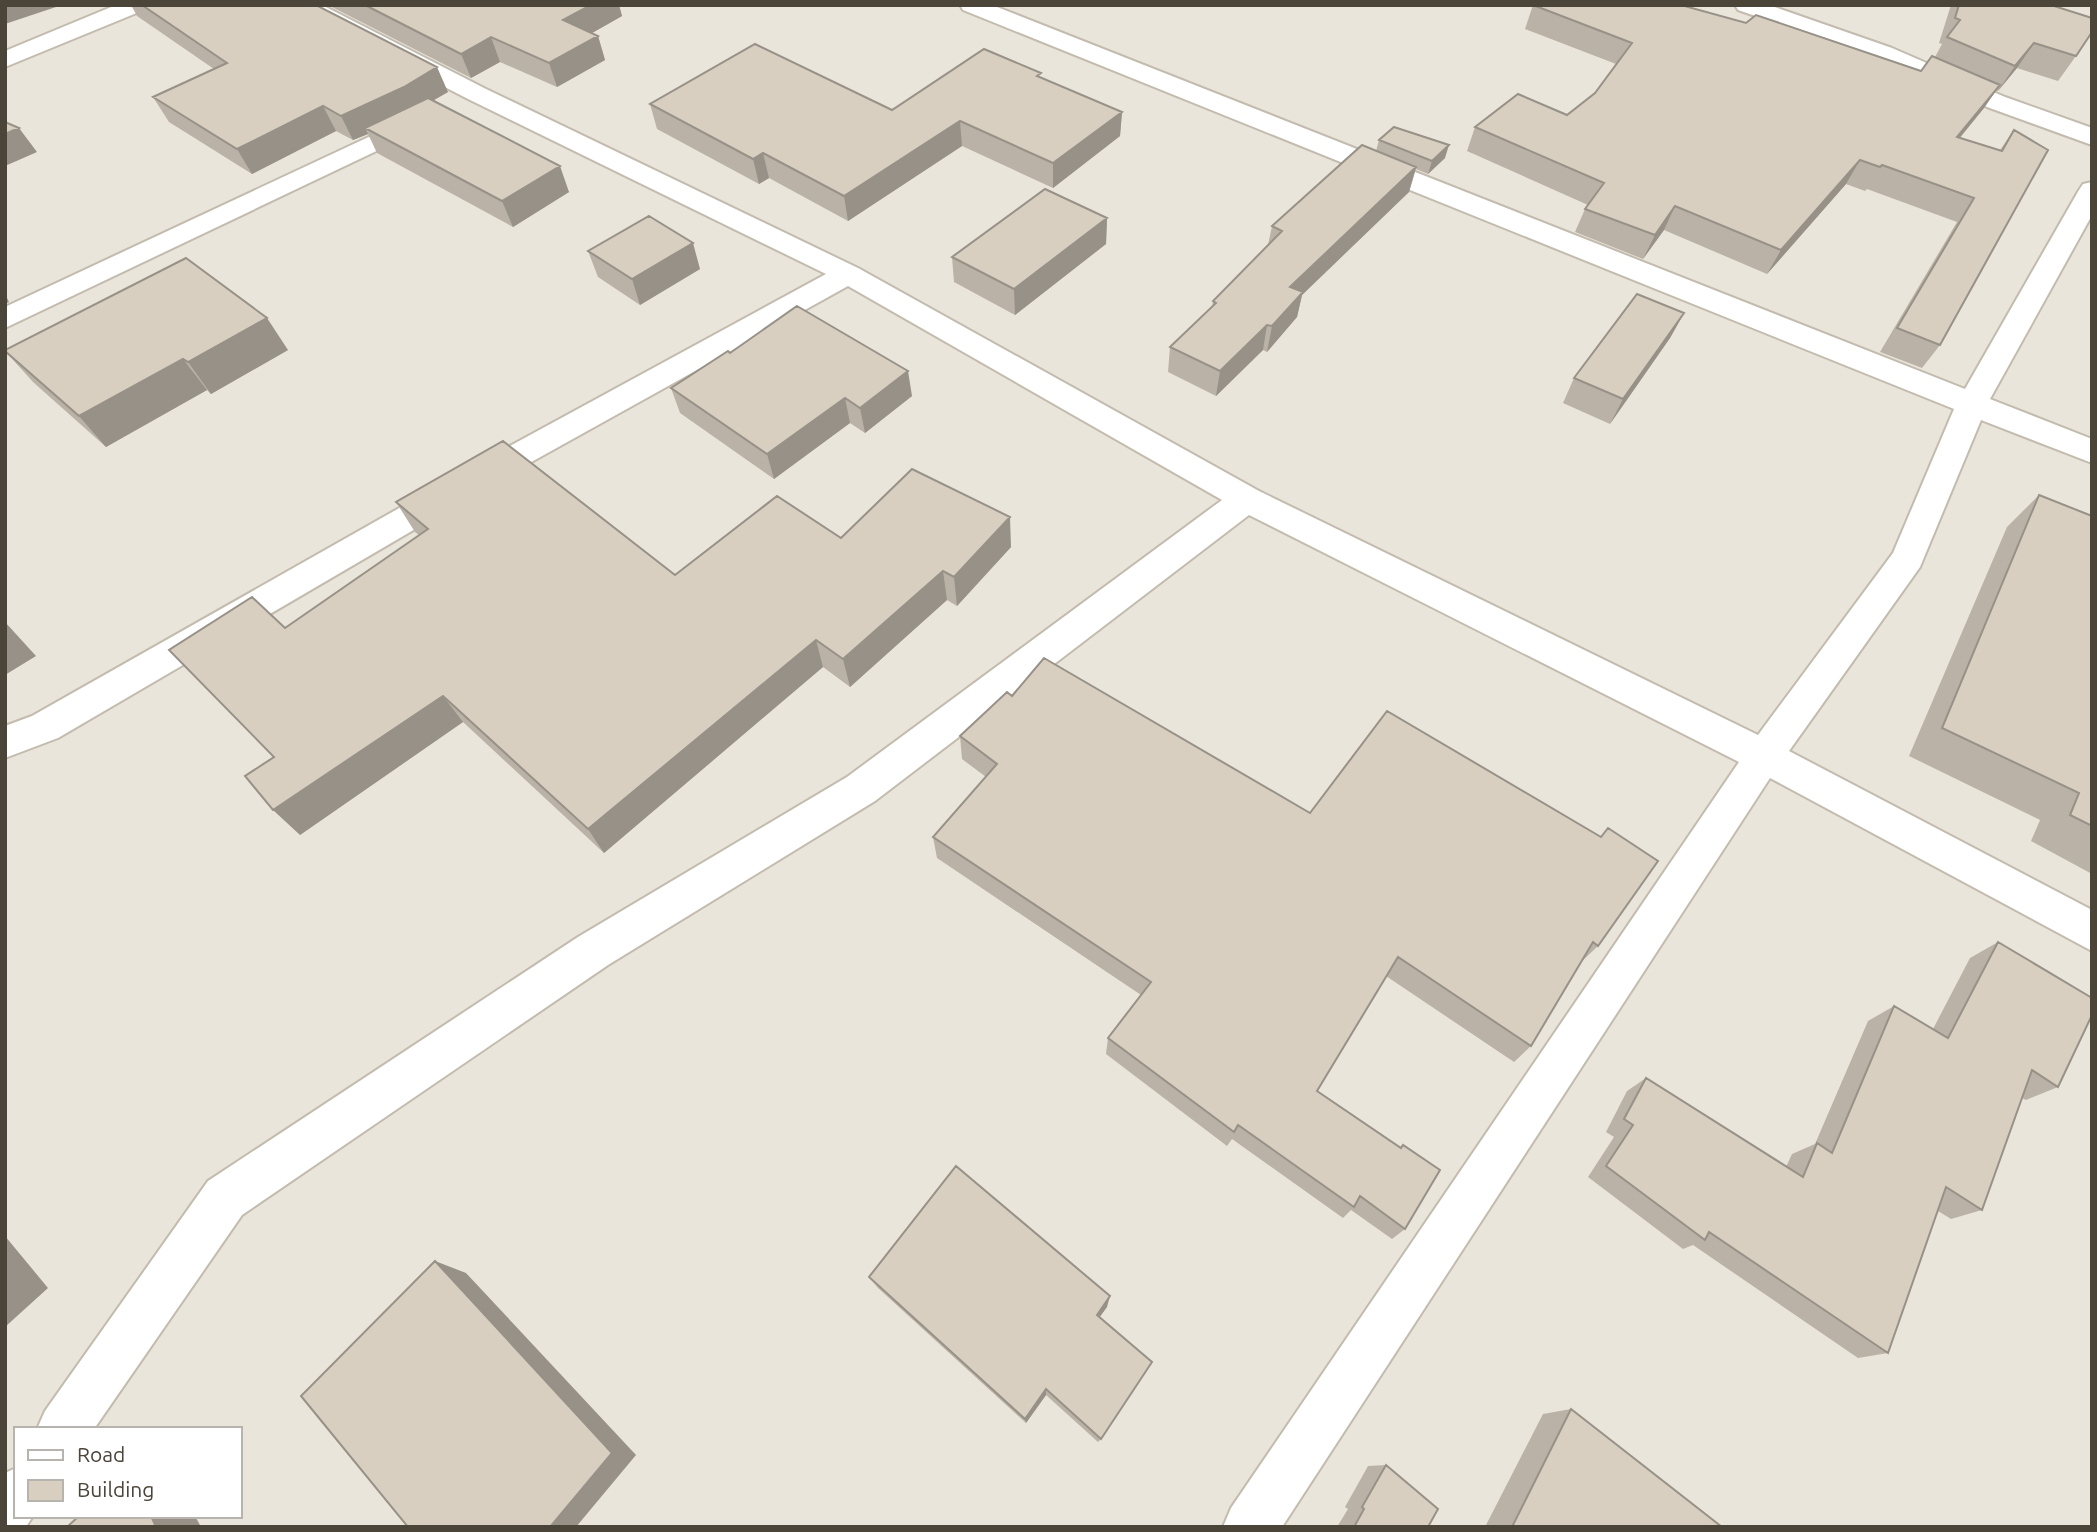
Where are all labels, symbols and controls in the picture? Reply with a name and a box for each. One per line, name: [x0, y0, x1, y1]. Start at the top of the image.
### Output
legend: [14, 1427, 242, 1518]
text: Road: [77, 1442, 125, 1466]
text: Building: [77, 1477, 154, 1501]

